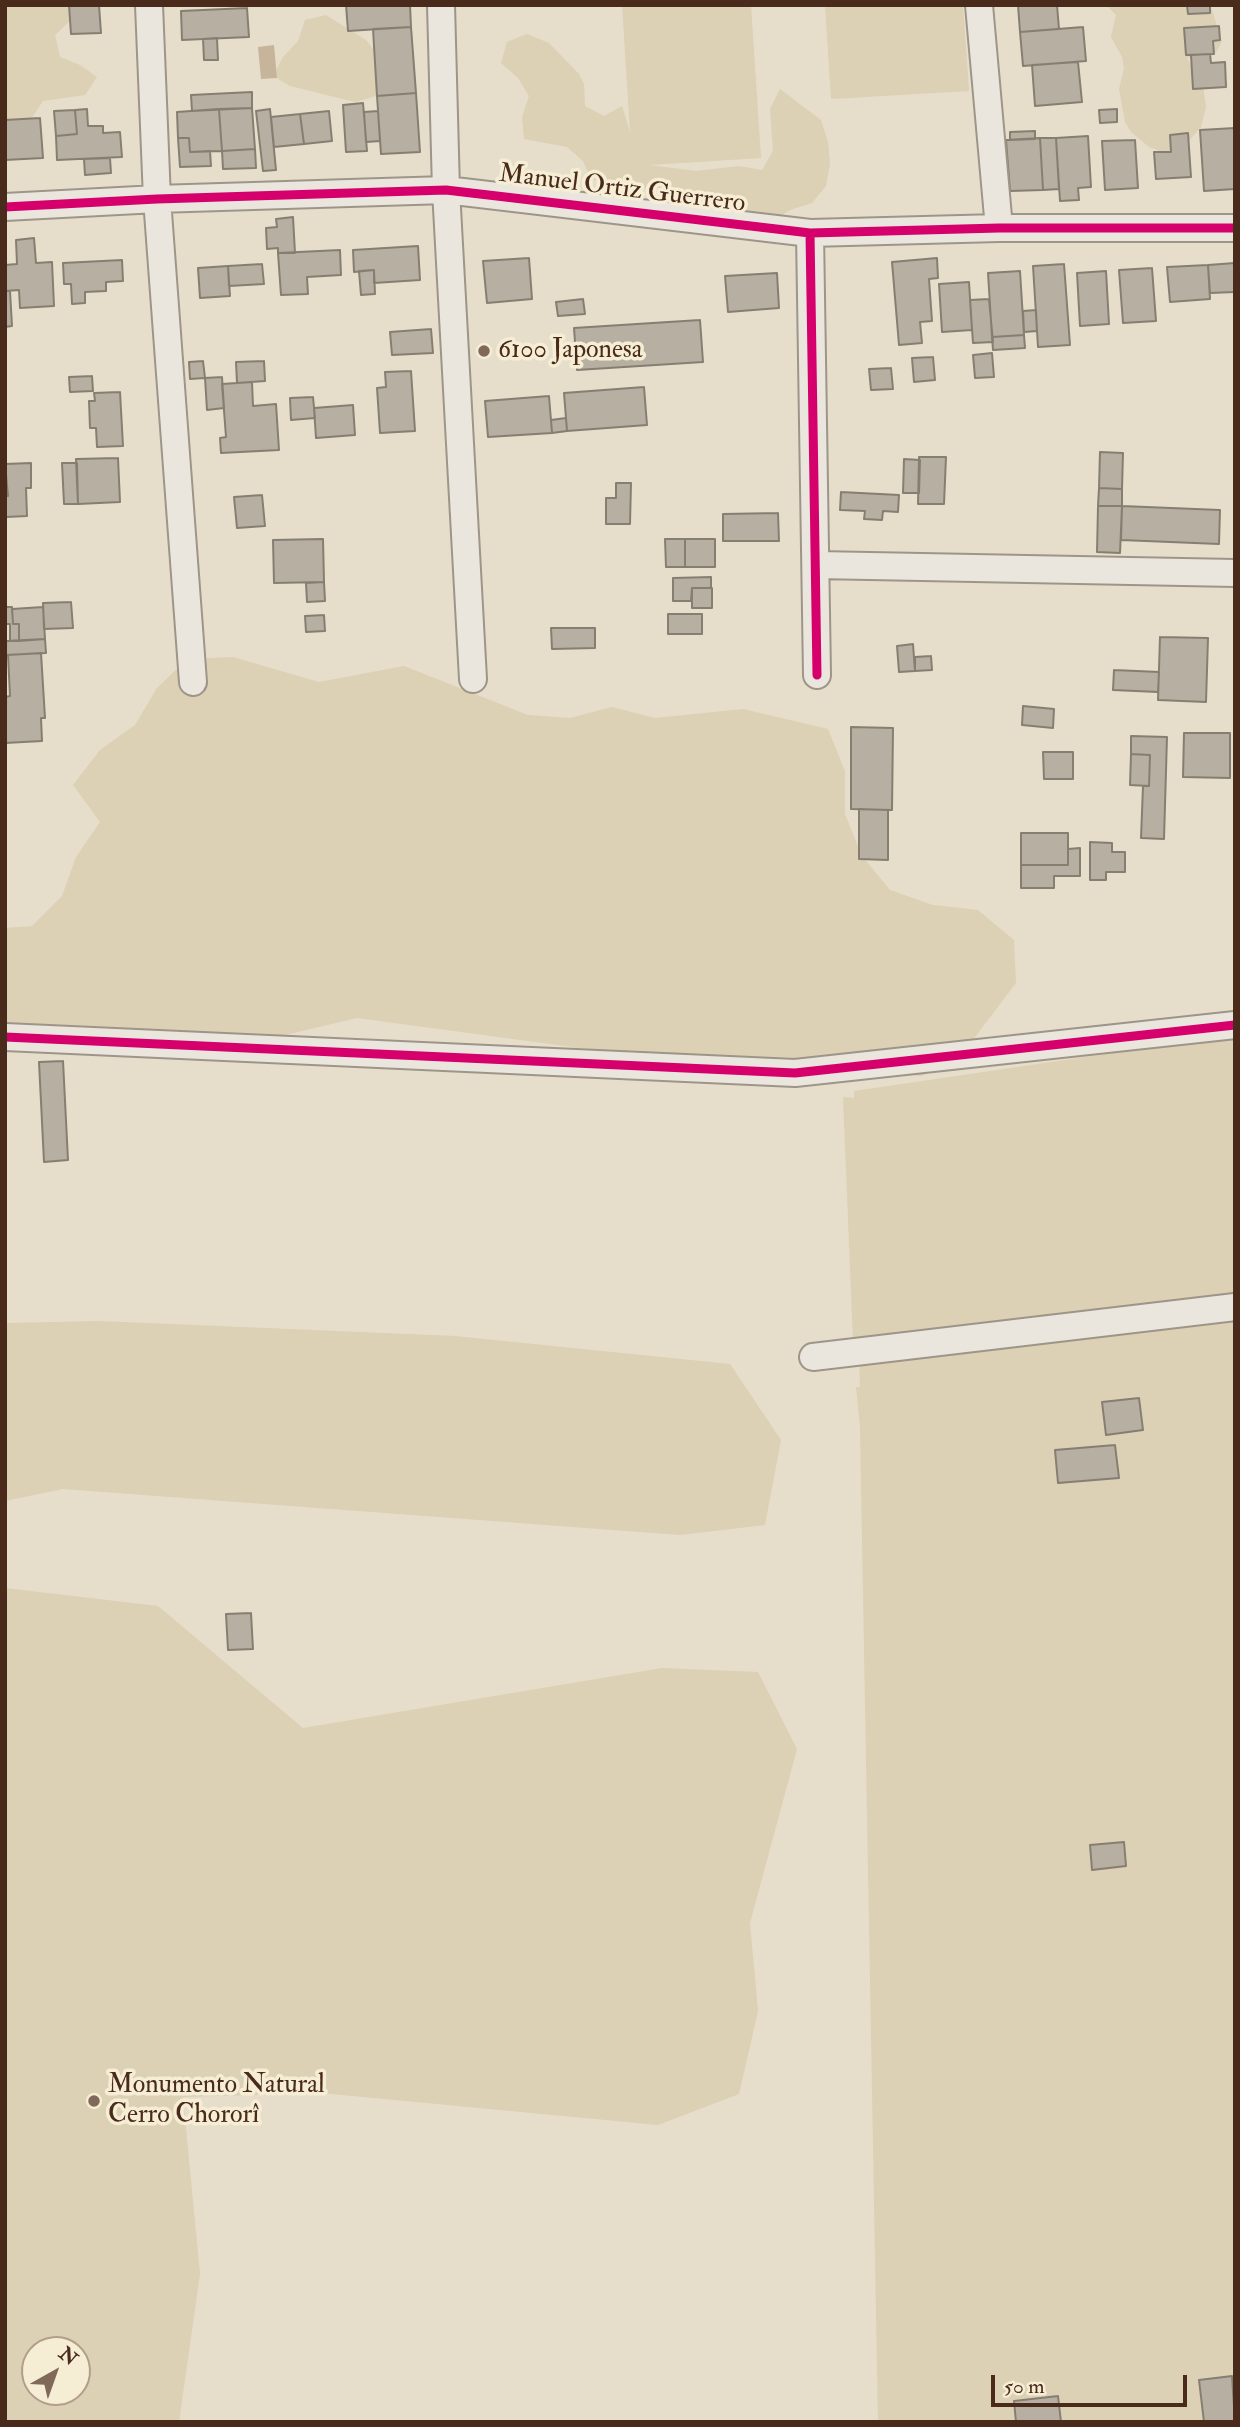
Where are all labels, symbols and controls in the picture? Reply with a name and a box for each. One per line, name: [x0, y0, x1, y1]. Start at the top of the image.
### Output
street label: Manuel Ortiz Guerrero: [497, 159, 747, 221]
place label: 6100 Japonesa: [498, 335, 642, 367]
marker: 6100 Japonesa: [476, 343, 492, 359]
place label: Monumento Natural Cerro Chororî: [108, 2070, 325, 2132]
marker: Monumento Natural Cerro Chororî: [86, 2093, 102, 2109]
north arrow: [21, 2336, 91, 2406]
text: N: [54, 2342, 82, 2371]
scale bar: [995, 2360, 1191, 2404]
text: 50 m: [1004, 2373, 1045, 2400]

